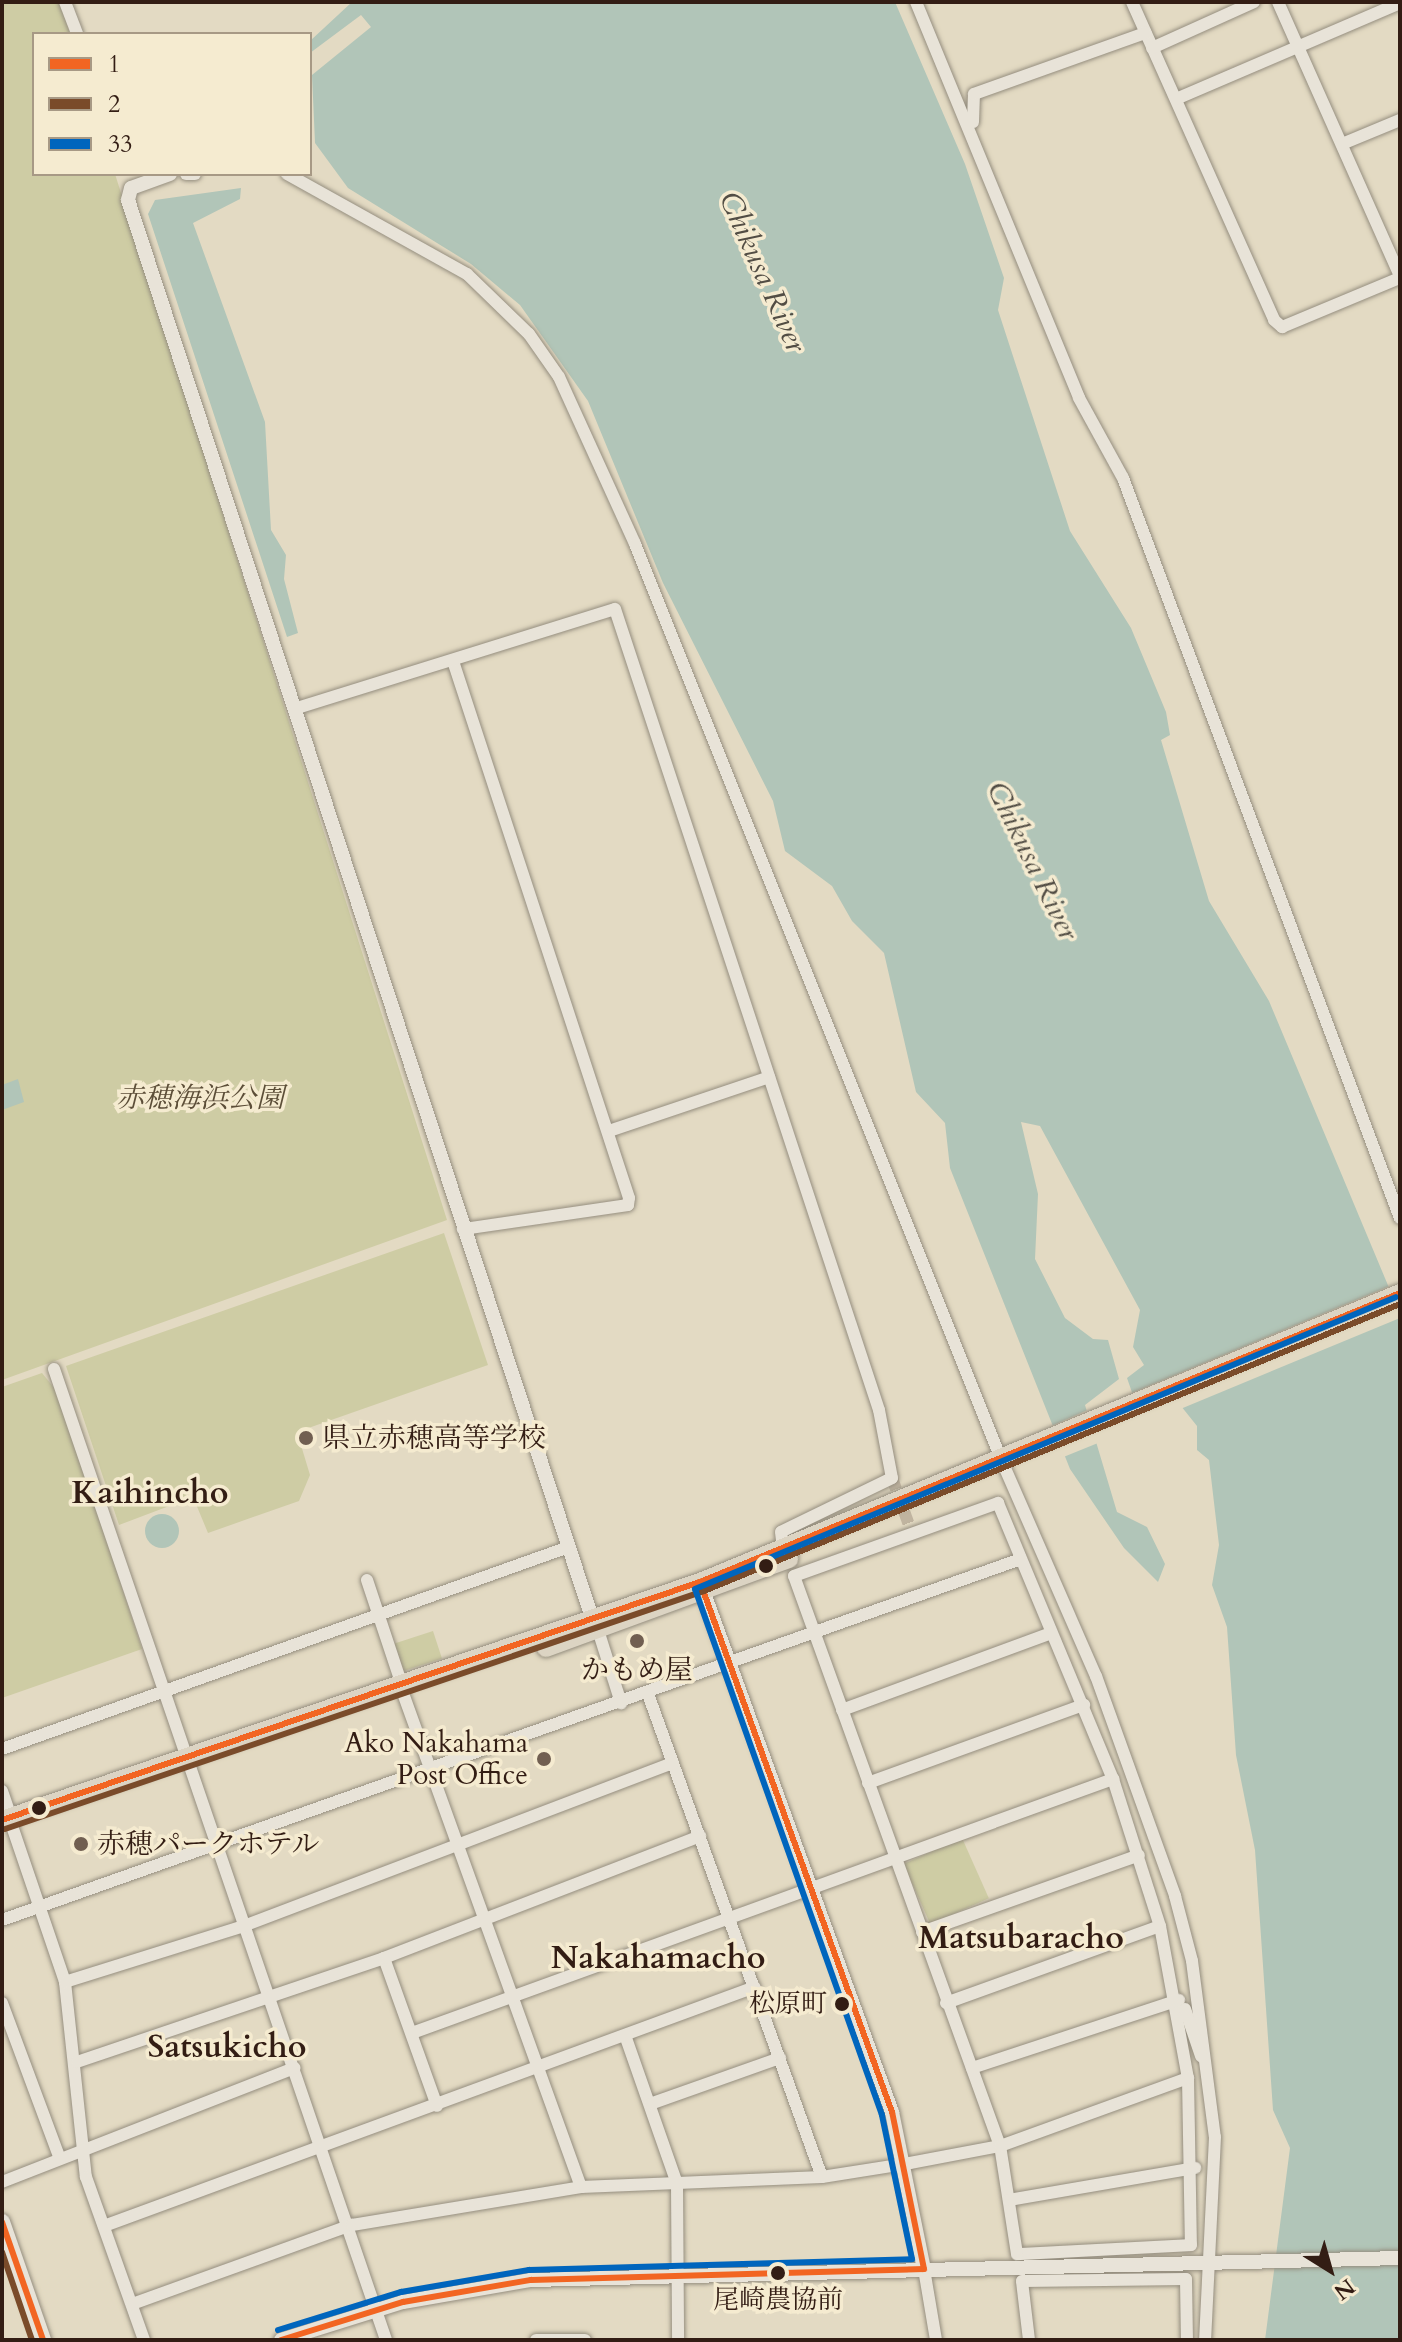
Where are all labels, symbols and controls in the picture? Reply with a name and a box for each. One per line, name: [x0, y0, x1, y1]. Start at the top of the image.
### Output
legend: [32, 32, 312, 176]
text: 1: [108, 48, 120, 81]
text: 2: [108, 88, 120, 121]
text: 33: [108, 128, 133, 161]
water label: Chikusa River: [711, 186, 813, 358]
water label: Chikusa River: [978, 776, 1086, 946]
park label: 赤穂海浜公園: [116, 1081, 284, 1115]
place label: 県立赤穂高等学校: [322, 1421, 546, 1455]
marker: 県立赤穂高等学校: [297, 1429, 315, 1447]
district label: Kaihincho: [72, 1474, 228, 1512]
unlabelled marker: [758, 1558, 774, 1574]
marker: かもめ屋: [628, 1632, 646, 1650]
place label: かもめ屋: [581, 1653, 693, 1687]
place label: Ako Nakahama Post Office: [344, 1726, 528, 1792]
marker: Ako Nakahama Post Office: [535, 1750, 553, 1768]
unlabelled marker: [31, 1800, 47, 1816]
place label: 赤穂パークホテル: [97, 1827, 321, 1861]
marker: 赤穂パークホテル: [72, 1835, 90, 1853]
district label: Matsubaracho: [918, 1919, 1124, 1957]
district label: Nakahamacho: [551, 1939, 765, 1977]
place label: 松原町: [749, 1988, 827, 2020]
marker: 松原町: [834, 1996, 850, 2012]
district label: Satsukicho: [148, 2028, 306, 2066]
north arrow: [1290, 2230, 1370, 2310]
marker: 尾崎農協前: [770, 2265, 786, 2281]
text: N: [1328, 2271, 1361, 2307]
place label: 尾崎農協前: [713, 2284, 843, 2316]

